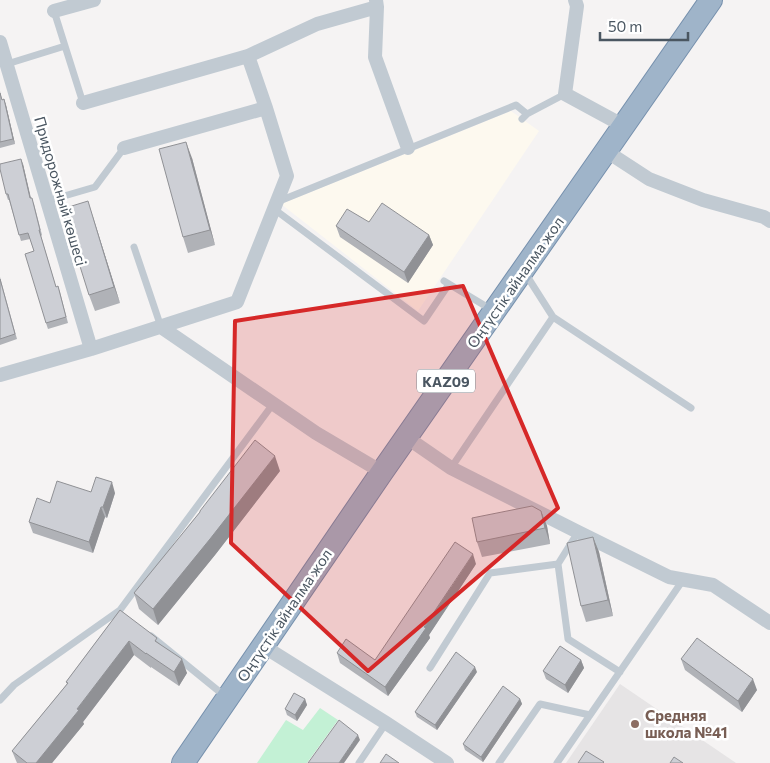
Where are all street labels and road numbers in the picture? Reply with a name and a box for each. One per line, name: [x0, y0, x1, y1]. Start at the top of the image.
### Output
street label: Придорожный көшесі: [31, 114, 91, 268]
street label: Оңтүстік айналма жол: [463, 213, 567, 351]
road number: KAZ09: [417, 370, 475, 392]
street label: Оңтүстік айналма жол: [233, 545, 335, 685]

